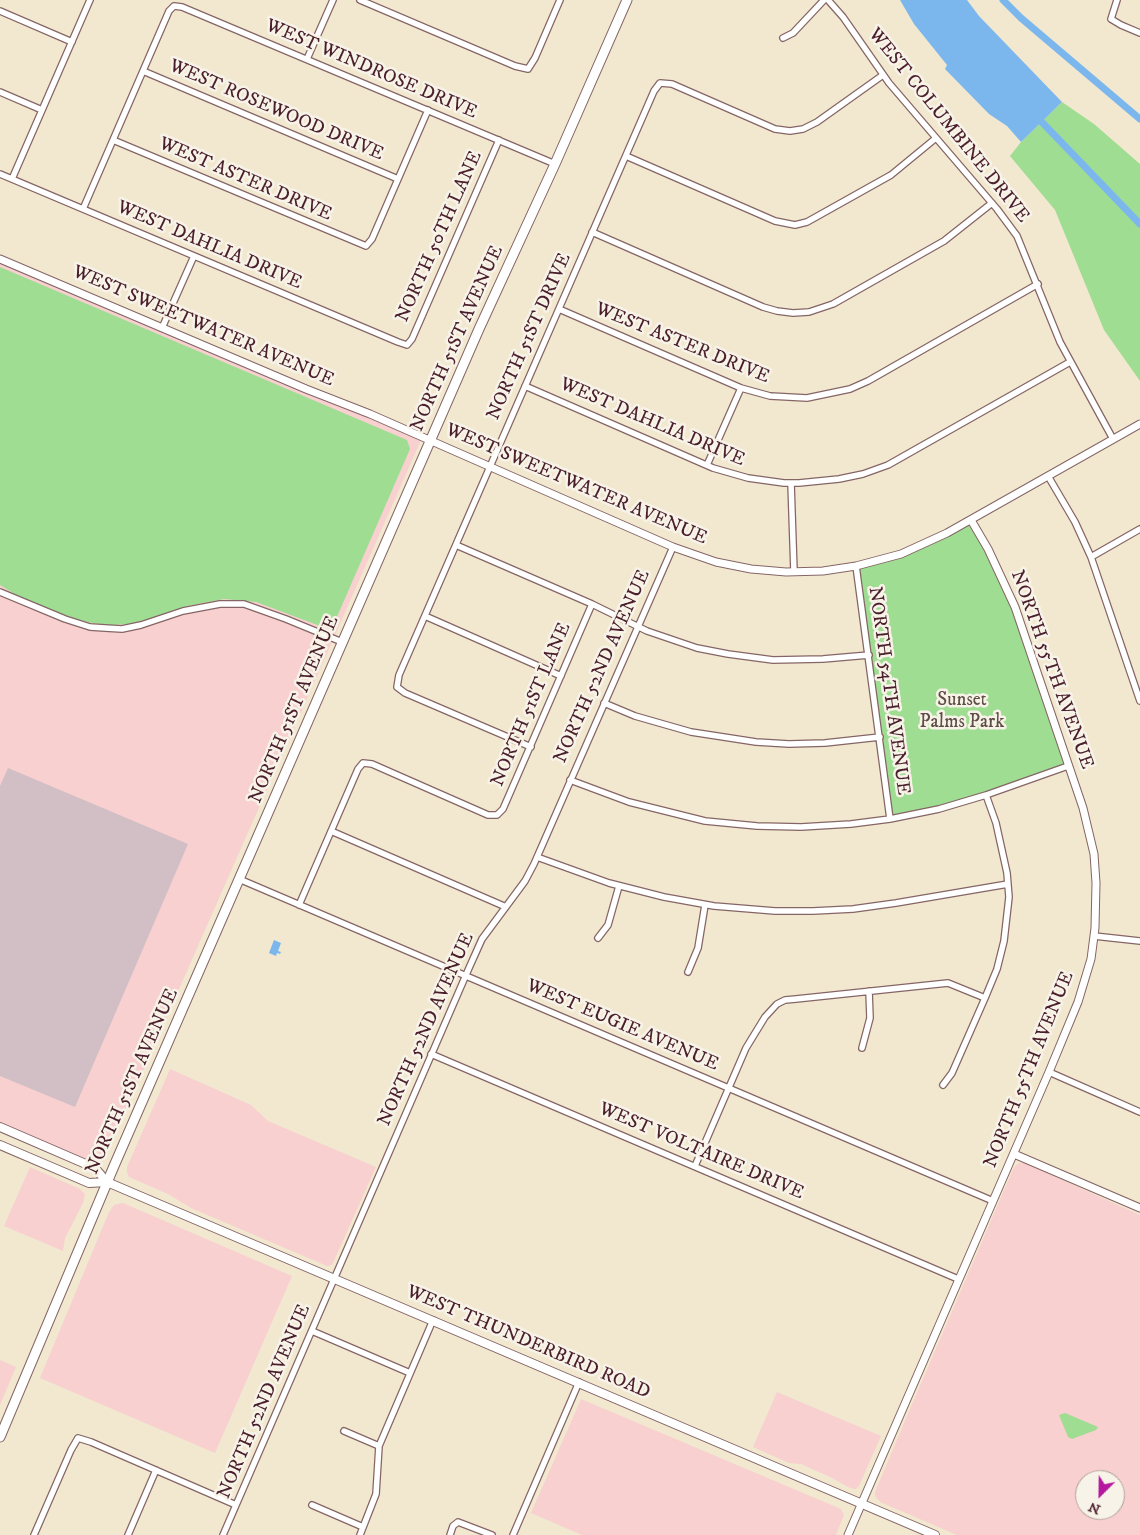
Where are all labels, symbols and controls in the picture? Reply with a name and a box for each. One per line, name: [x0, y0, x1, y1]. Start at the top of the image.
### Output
street label: WEST WINDROSE DRIVE: [262, 15, 480, 125]
street label: WEST COLUMBINE DRIVE: [862, 24, 1034, 228]
street label: WEST ROSEWOOD DRIVE: [165, 55, 387, 167]
street label: WEST ASTER DRIVE: [155, 133, 335, 227]
street label: NORTH 50TH LANE: [392, 148, 488, 326]
street label: WEST DAHLIA DRIVE: [113, 197, 305, 295]
street label: NORTH 51ST AVENUE: [407, 242, 509, 436]
street label: NORTH 51ST DRIVE: [483, 250, 577, 424]
street label: WEST SWEETWATER AVENUE: [69, 261, 337, 393]
street label: WEST ASTER DRIVE: [592, 299, 772, 389]
street label: WEST DAHLIA DRIVE: [556, 374, 748, 472]
street label: WEST SWEETWATER AVENUE: [442, 419, 710, 551]
street label: NORTH 52ND AVENUE: [550, 567, 656, 767]
street label: NORTH 55TH AVENUE: [1004, 568, 1098, 772]
street label: NORTH 54TH AVENUE: [862, 585, 914, 797]
street label: NORTH 51ST AVENUE: [245, 613, 345, 807]
street label: NORTH 51ST LANE: [487, 620, 577, 790]
park label: Sunset Palms Park: [920, 690, 1004, 734]
street label: NORTH 52ND AVENUE: [374, 930, 480, 1130]
street label: NORTH 55TH AVENUE: [980, 968, 1080, 1172]
street label: WEST EUGIE AVENUE: [522, 975, 722, 1077]
street label: NORTH 51ST AVENUE: [82, 985, 184, 1179]
street label: WEST VOLTAIRE DRIVE: [595, 1098, 807, 1206]
street label: WEST THUNDERBIRD ROAD: [403, 1281, 653, 1405]
street label: NORTH 52ND AVENUE: [214, 1301, 316, 1503]
north arrow: [1075, 1470, 1125, 1520]
text: N: [1086, 1497, 1103, 1518]

